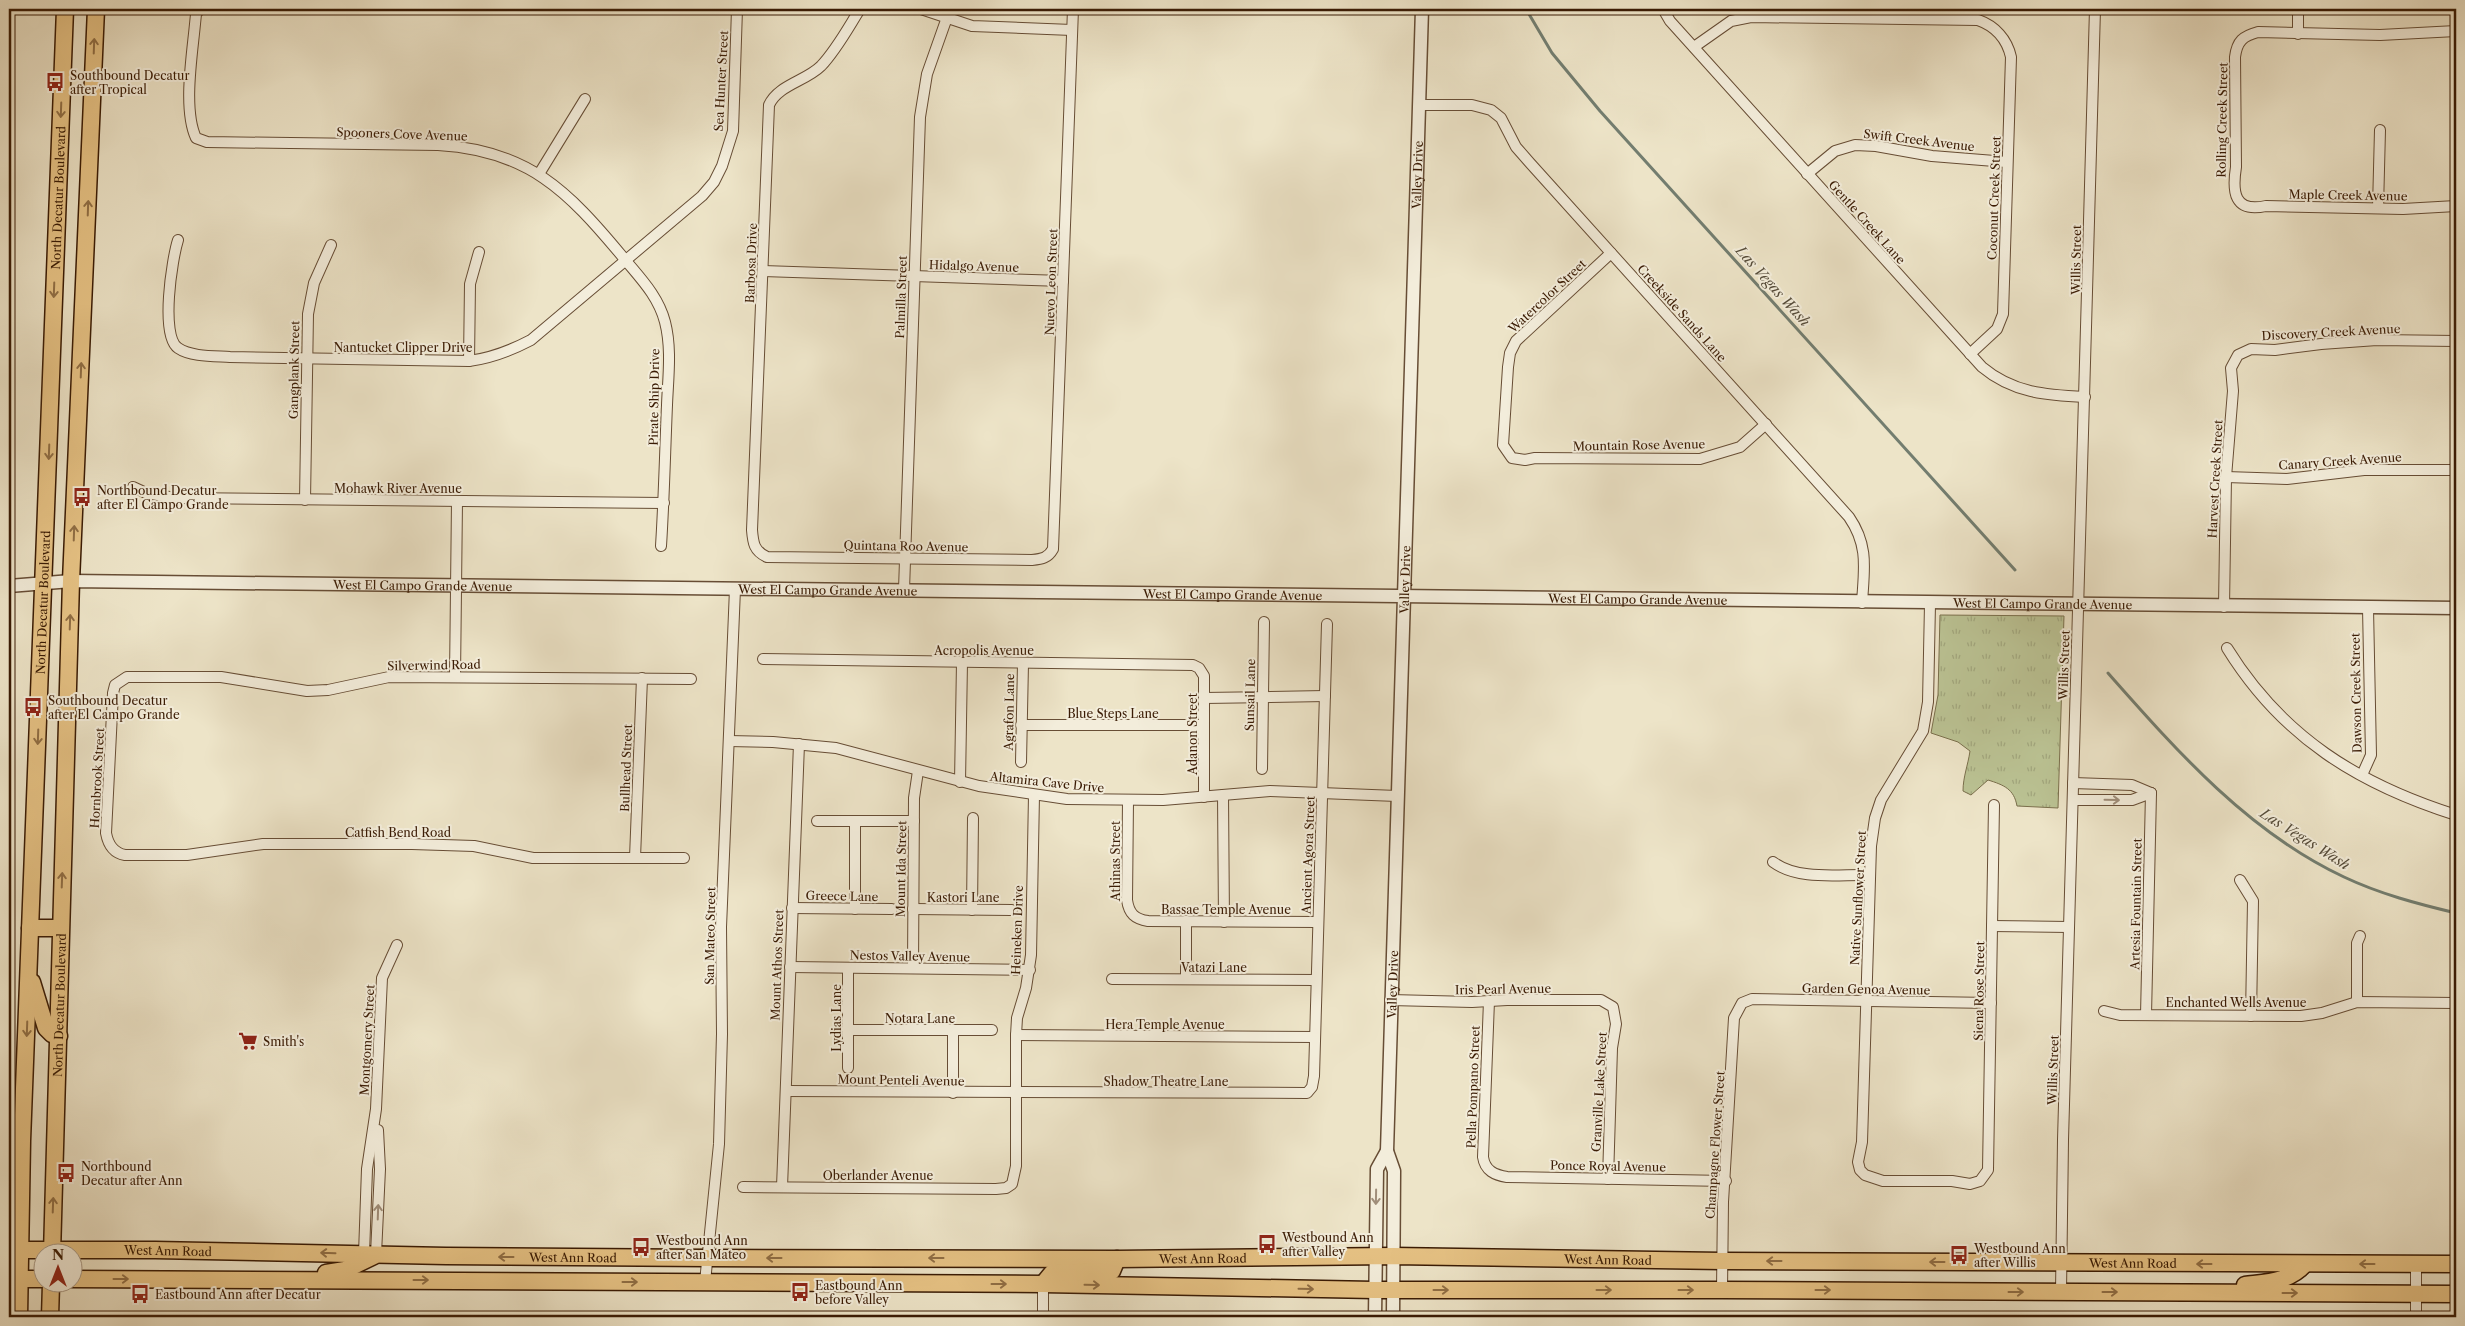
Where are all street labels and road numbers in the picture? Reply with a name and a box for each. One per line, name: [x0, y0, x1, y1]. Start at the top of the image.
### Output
street label: Sea Hunter Street: [711, 29, 731, 132]
street label: Rolling Creek Street: [2213, 61, 2231, 178]
street label: Spooners Cove Avenue: [336, 124, 468, 144]
street label: North Decatur Boulevard: [48, 125, 68, 270]
street label: Swift Creek Avenue: [1863, 126, 1976, 154]
street label: Coconut Creek Street: [1984, 135, 2004, 260]
street label: Valley Drive: [1408, 140, 1425, 210]
street label: Gentle Creek Lane: [1825, 177, 1909, 267]
street label: Maple Creek Avenue: [2288, 186, 2408, 204]
street label: Barbosa Drive: [742, 222, 760, 303]
street label: Willis Street: [2068, 224, 2084, 296]
street label: Nuevo Leon Street: [1042, 228, 1060, 336]
street label: Palmilla Street: [892, 255, 910, 339]
street label: Watercolor Street: [1504, 256, 1590, 337]
street label: Hidalgo Avenue: [929, 257, 1020, 275]
street label: Creekside Sands Lane: [1634, 261, 1730, 365]
street label: Gangplank Street: [286, 320, 302, 419]
street label: Discovery Creek Avenue: [2261, 321, 2401, 343]
street label: Nantucket Clipper Drive: [333, 340, 473, 355]
street label: Pirate Ship Drive: [646, 348, 662, 446]
street label: Harvest Creek Street: [2204, 419, 2226, 539]
street label: Mountain Rose Avenue: [1573, 436, 1706, 454]
street label: Canary Creek Avenue: [2278, 449, 2402, 473]
street label: Mohawk River Avenue: [334, 481, 462, 496]
street label: North Decatur Boulevard: [32, 530, 53, 675]
street label: Quintana Roo Avenue: [843, 537, 969, 555]
street label: Valley Drive: [1396, 545, 1413, 615]
street label: West El Campo Grande Avenue: [332, 577, 513, 594]
street label: West El Campo Grande Avenue: [737, 581, 918, 598]
street label: West El Campo Grande Avenue: [1142, 586, 1323, 603]
street label: West El Campo Grande Avenue: [1547, 590, 1728, 607]
street label: West El Campo Grande Avenue: [1952, 595, 2133, 612]
street label: Willis Street: [2055, 629, 2073, 701]
street label: Dawson Creek Street: [2347, 632, 2365, 753]
street label: Acropolis Avenue: [933, 643, 1034, 658]
street label: Silverwind Road: [387, 657, 482, 673]
street label: Sunsail Lane: [1242, 658, 1258, 731]
street label: Agrafon Lane: [1001, 673, 1017, 752]
street label: Adanon Street: [1185, 692, 1200, 776]
street label: Blue Steps Lane: [1067, 706, 1159, 721]
street label: Bullhead Street: [617, 723, 635, 812]
street label: Hornbrook Street: [87, 727, 107, 829]
street label: Altamira Cave Drive: [988, 768, 1105, 795]
street label: Ancient Agora Street: [1298, 795, 1318, 915]
street label: Mount Ida Street: [893, 820, 909, 917]
street label: Athinas Street: [1108, 820, 1123, 902]
street label: Catfish Bend Road: [345, 825, 452, 840]
street label: Native Sunflower Street: [1847, 830, 1869, 966]
street label: Artesia Fountain Street: [2127, 837, 2145, 971]
street label: Heineken Drive: [1008, 885, 1026, 975]
street label: San Mateo Street: [702, 886, 718, 985]
street label: Greece Lane: [806, 888, 879, 904]
street label: Kastori Lane: [927, 890, 1000, 905]
street label: Bassae Temple Avenue: [1161, 902, 1291, 917]
street label: Mount Athos Street: [768, 908, 786, 1021]
street label: North Decatur Boulevard: [50, 932, 69, 1077]
street label: Siena Rose Street: [1971, 940, 1987, 1041]
street label: Nestos Valley Avenue: [850, 947, 971, 965]
street label: Valley Drive: [1384, 950, 1401, 1020]
street label: Vatazi Lane: [1180, 960, 1247, 975]
street label: Garden Genoa Avenue: [1802, 980, 1931, 998]
street label: Iris Pearl Avenue: [1455, 981, 1552, 997]
street label: Montgomery Street: [357, 983, 377, 1096]
street label: Lydias Lane: [829, 984, 844, 1052]
street label: Enchanted Wells Avenue: [2165, 995, 2307, 1010]
street label: Notara Lane: [885, 1011, 955, 1026]
street label: Hera Temple Avenue: [1105, 1017, 1225, 1032]
street label: Pella Pompano Street: [1463, 1025, 1483, 1149]
street label: Granville Lake Street: [1588, 1031, 1610, 1152]
street label: Willis Street: [2044, 1034, 2062, 1106]
street label: Champagne Flower Street: [1702, 1070, 1728, 1220]
street label: Mount Penteli Avenue: [837, 1071, 965, 1089]
street label: Shadow Theatre Lane: [1104, 1074, 1229, 1089]
street label: Ponce Royal Avenue: [1550, 1157, 1666, 1175]
street label: Oberlander Avenue: [823, 1168, 934, 1183]
street label: West Ann Road: [123, 1242, 213, 1259]
street label: West Ann Road: [528, 1249, 618, 1265]
street label: West Ann Road: [1158, 1250, 1248, 1266]
street label: West Ann Road: [1563, 1251, 1653, 1267]
street label: West Ann Road: [2088, 1255, 2178, 1270]

